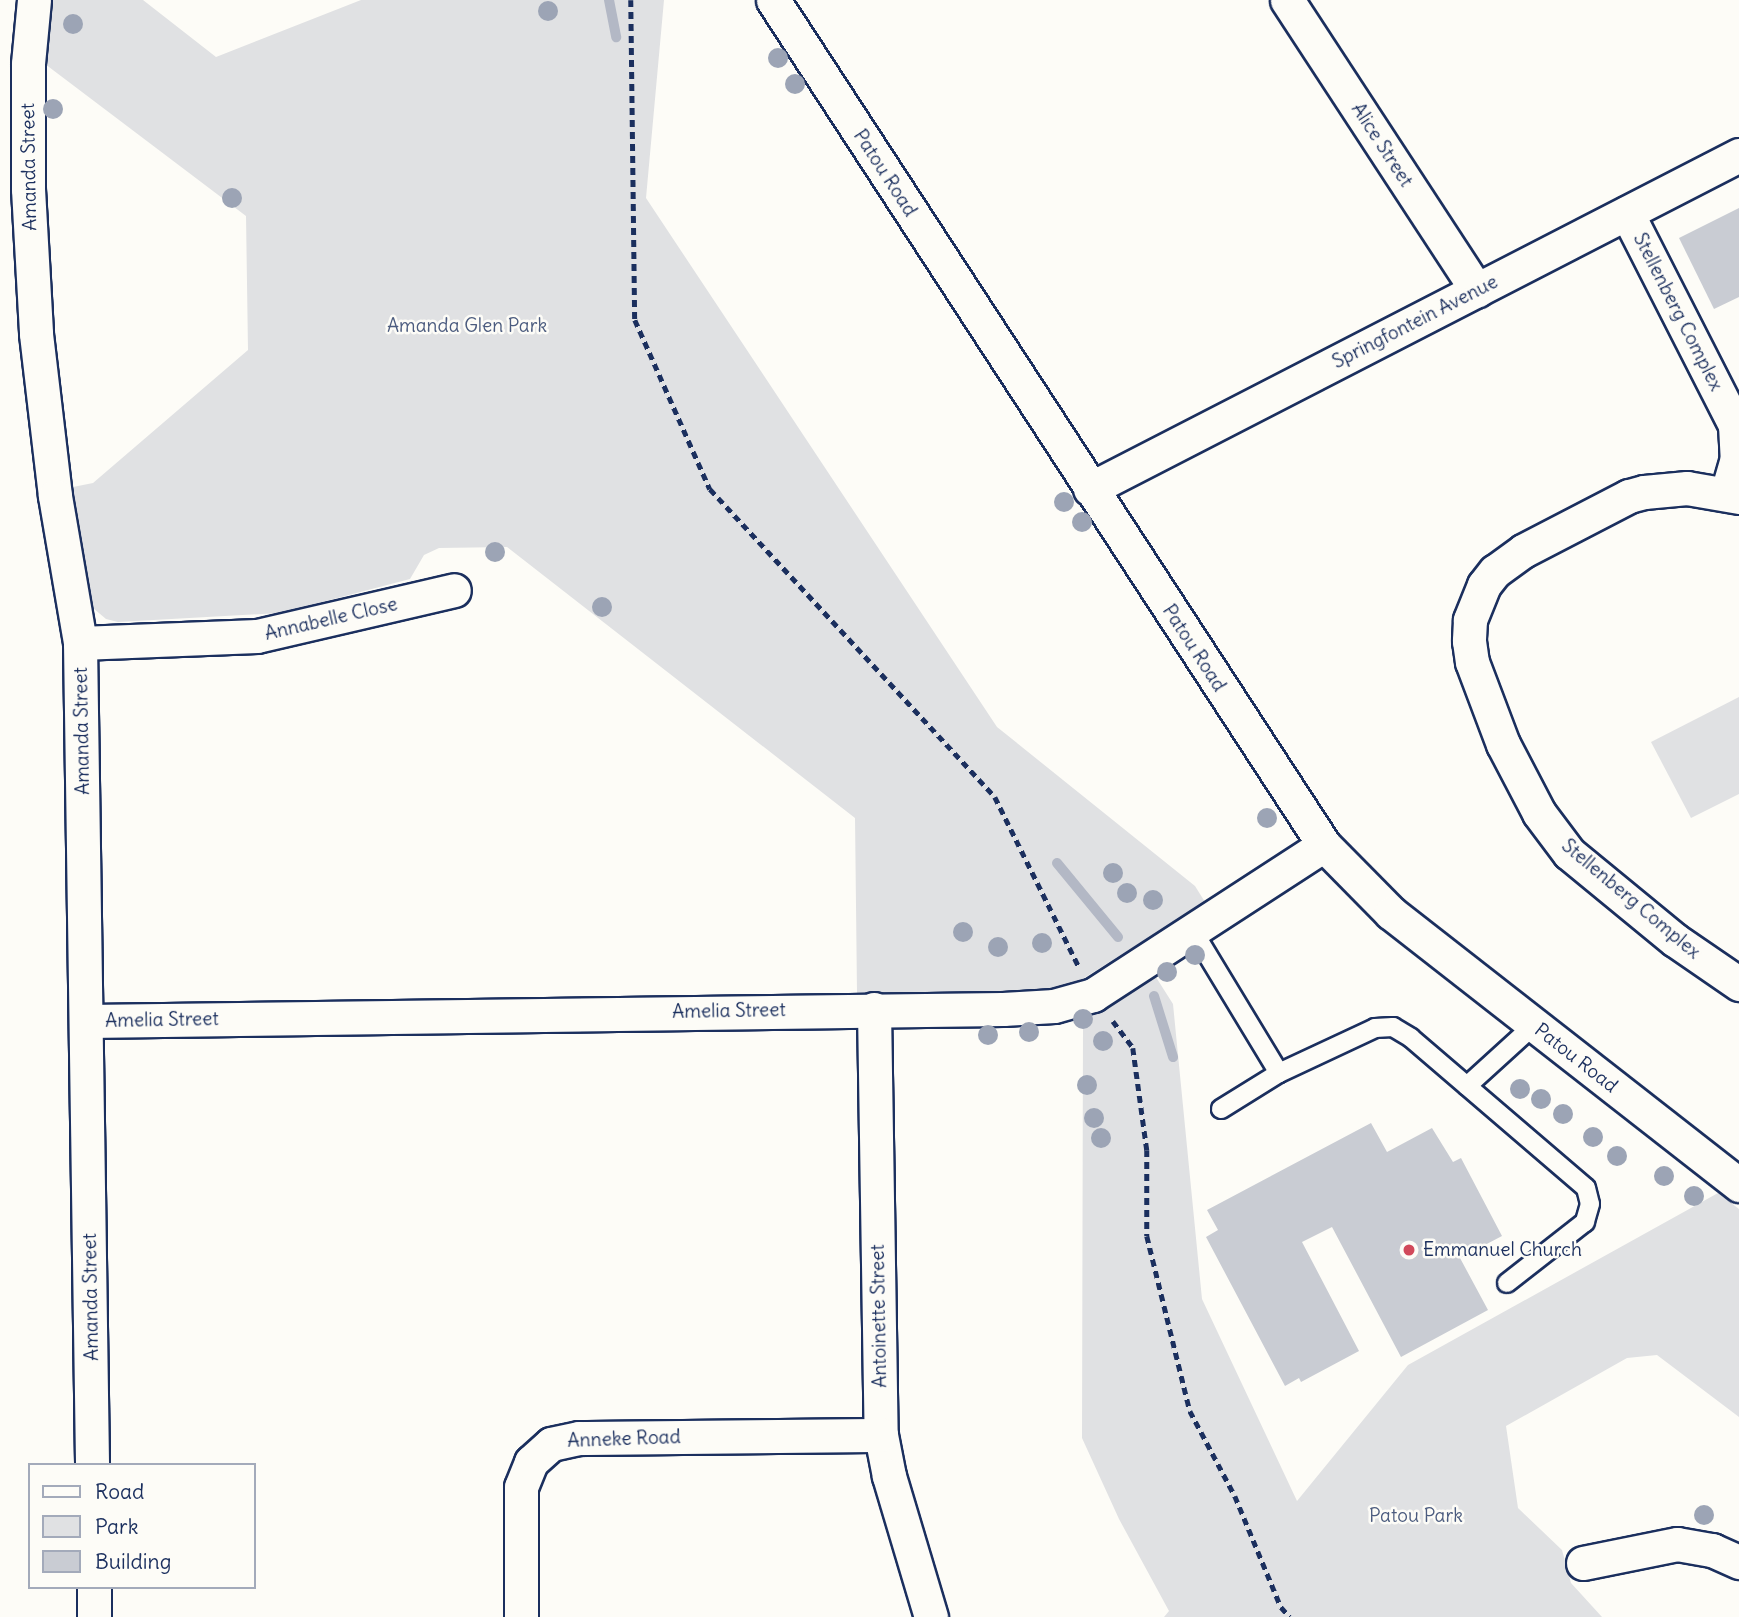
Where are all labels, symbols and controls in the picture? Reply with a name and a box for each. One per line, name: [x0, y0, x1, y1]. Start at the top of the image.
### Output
street label: Alice Street: [1346, 99, 1418, 191]
street label: Amanda Street: [16, 103, 42, 231]
street label: Patou Road: [848, 125, 922, 221]
street label: Stellenberg Complex: [1628, 229, 1728, 395]
street label: Springfontein Avenue: [1329, 270, 1501, 374]
park label: Amanda Glen Park: [387, 315, 547, 337]
street label: Annabelle Close: [262, 593, 400, 645]
street label: Patou Road: [1157, 600, 1231, 696]
street label: Amanda Street: [69, 667, 95, 795]
street label: Stellenberg Complex: [1557, 834, 1705, 964]
street label: Amelia Street: [672, 999, 786, 1023]
street label: Amelia Street: [105, 1008, 219, 1032]
street label: Patou Road: [1530, 1019, 1622, 1097]
street label: Amanda Street: [78, 1233, 104, 1361]
place label: Emmanuel Church: [1423, 1239, 1582, 1261]
marker: Emmanuel Church: [1401, 1242, 1417, 1258]
street label: Antoinette Street: [866, 1244, 892, 1388]
street label: Anneke Road: [567, 1426, 681, 1452]
legend: [28, 1463, 256, 1589]
text: Road: [95, 1478, 144, 1505]
park label: Patou Park: [1369, 1505, 1463, 1527]
text: Park: [95, 1513, 138, 1540]
text: Building: [95, 1548, 171, 1575]

